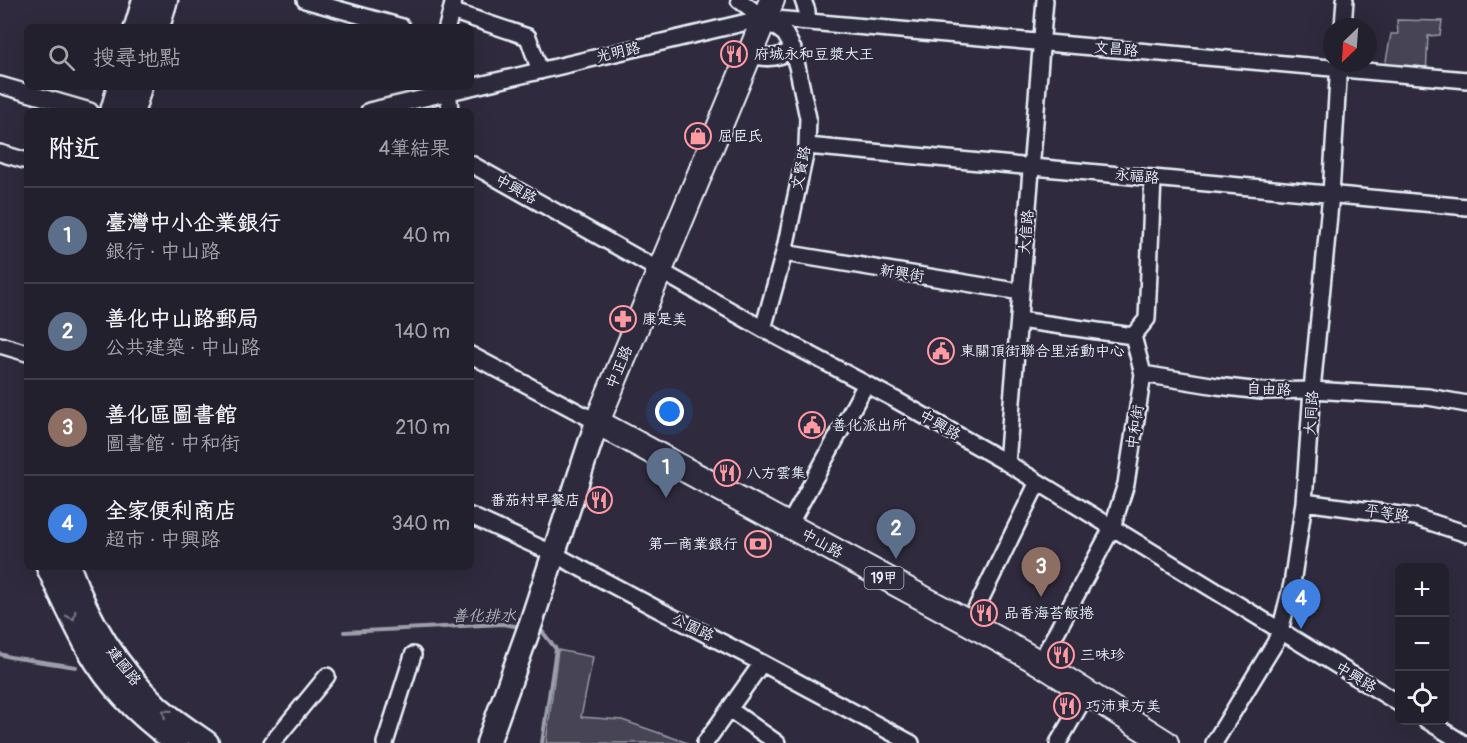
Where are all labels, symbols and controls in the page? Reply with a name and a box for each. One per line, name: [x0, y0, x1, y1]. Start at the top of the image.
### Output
north arrow: [1323, 18, 1377, 72]
search box: [24, 24, 474, 90]
street label: 光明路: [594, 38, 642, 67]
street label: 文昌路: [1093, 38, 1139, 61]
restaurant icon: 府城永和豆漿大王: [719, 39, 749, 69]
icon: search: [45, 41, 78, 74]
text: 搜尋地點: [93, 44, 181, 72]
place label: 府城永和豆漿大王: [754, 45, 874, 64]
shop icon: 屈臣氏: [683, 121, 713, 151]
place label: 屈臣氏: [718, 127, 763, 146]
text: 附近: [48, 133, 100, 165]
text: 4筆結果: [378, 136, 450, 161]
street label: 文賢路: [788, 144, 815, 192]
street label: 永福路: [1114, 165, 1160, 188]
street label: 中興路: [491, 170, 540, 209]
text: 臺灣中小企業銀行: [105, 209, 281, 237]
street label: 大信路: [1015, 209, 1038, 255]
text: 1: [64, 223, 71, 248]
text: 40 m: [403, 223, 450, 248]
text: 銀行 · 中山路: [105, 239, 220, 264]
street label: 新興街: [878, 261, 926, 286]
pharmacy icon: 康是美: [608, 304, 638, 334]
text: 善化中山路郵局: [105, 305, 259, 333]
place label: 康是美: [642, 310, 687, 329]
text: 2: [62, 319, 73, 344]
text: 140 m: [395, 319, 450, 344]
text: 公共建築 · 中山路: [105, 335, 260, 360]
public building icon: 東關頂街聯合里活動中心: [926, 336, 956, 366]
place label: 東關頂街聯合里活動中心: [960, 342, 1125, 361]
street label: 中正路: [602, 343, 637, 392]
street label: 自由路: [1246, 379, 1292, 400]
street label: 大同路: [1300, 390, 1323, 436]
your location: [655, 397, 684, 426]
text: 善化區圖書館: [105, 401, 237, 429]
street label: 中和街: [1123, 403, 1148, 451]
street label: 中興路: [916, 406, 964, 445]
public building icon: 善化派出所: [797, 410, 827, 440]
text: 3: [62, 415, 73, 440]
text: 210 m: [395, 415, 450, 440]
place label: 善化派出所: [832, 416, 907, 435]
text: 圖書館 · 中和街: [105, 431, 240, 456]
pin: 1: [646, 448, 686, 498]
restaurant icon: 八方雲集: [712, 458, 742, 488]
place label: 八方雲集: [746, 464, 806, 483]
restaurant icon: 番茄村早餐店: [584, 485, 614, 515]
place label: 番茄村早餐店: [490, 491, 580, 510]
text: 全家便利商店: [105, 497, 237, 525]
street label: 平等路: [1363, 501, 1411, 526]
pin: 2: [876, 510, 916, 559]
text: 4: [62, 511, 73, 536]
text: 340 m: [391, 511, 450, 536]
street label: 中山路: [797, 524, 846, 563]
text: 超市 · 中興路: [105, 527, 220, 552]
bank icon: 第一商業銀行: [743, 529, 773, 559]
place label: 第一商業銀行: [648, 535, 738, 554]
pin: 3: [1022, 548, 1060, 597]
map controls: [1395, 563, 1449, 725]
button: +: [1395, 563, 1449, 617]
road number: 19甲: [864, 567, 904, 589]
pin: 4: [1282, 580, 1320, 629]
restaurant icon: 品香海苔飯捲: [969, 598, 999, 628]
place label: 品香海苔飯捲: [1004, 604, 1094, 623]
water label: 善化排水: [452, 606, 517, 626]
one-way arrow: [64, 609, 76, 620]
street label: 公園路: [668, 609, 717, 646]
button: −: [1395, 617, 1449, 671]
restaurant icon: 三味珍: [1046, 640, 1076, 670]
street label: 建國路: [102, 643, 145, 690]
place label: 三味珍: [1080, 646, 1125, 665]
street label: 中興路: [1332, 658, 1380, 697]
button: locate: [1395, 671, 1449, 725]
restaurant icon: 巧沛東方美: [1052, 691, 1082, 721]
place label: 巧沛東方美: [1086, 697, 1161, 716]
one-way arrow: [162, 709, 173, 720]

